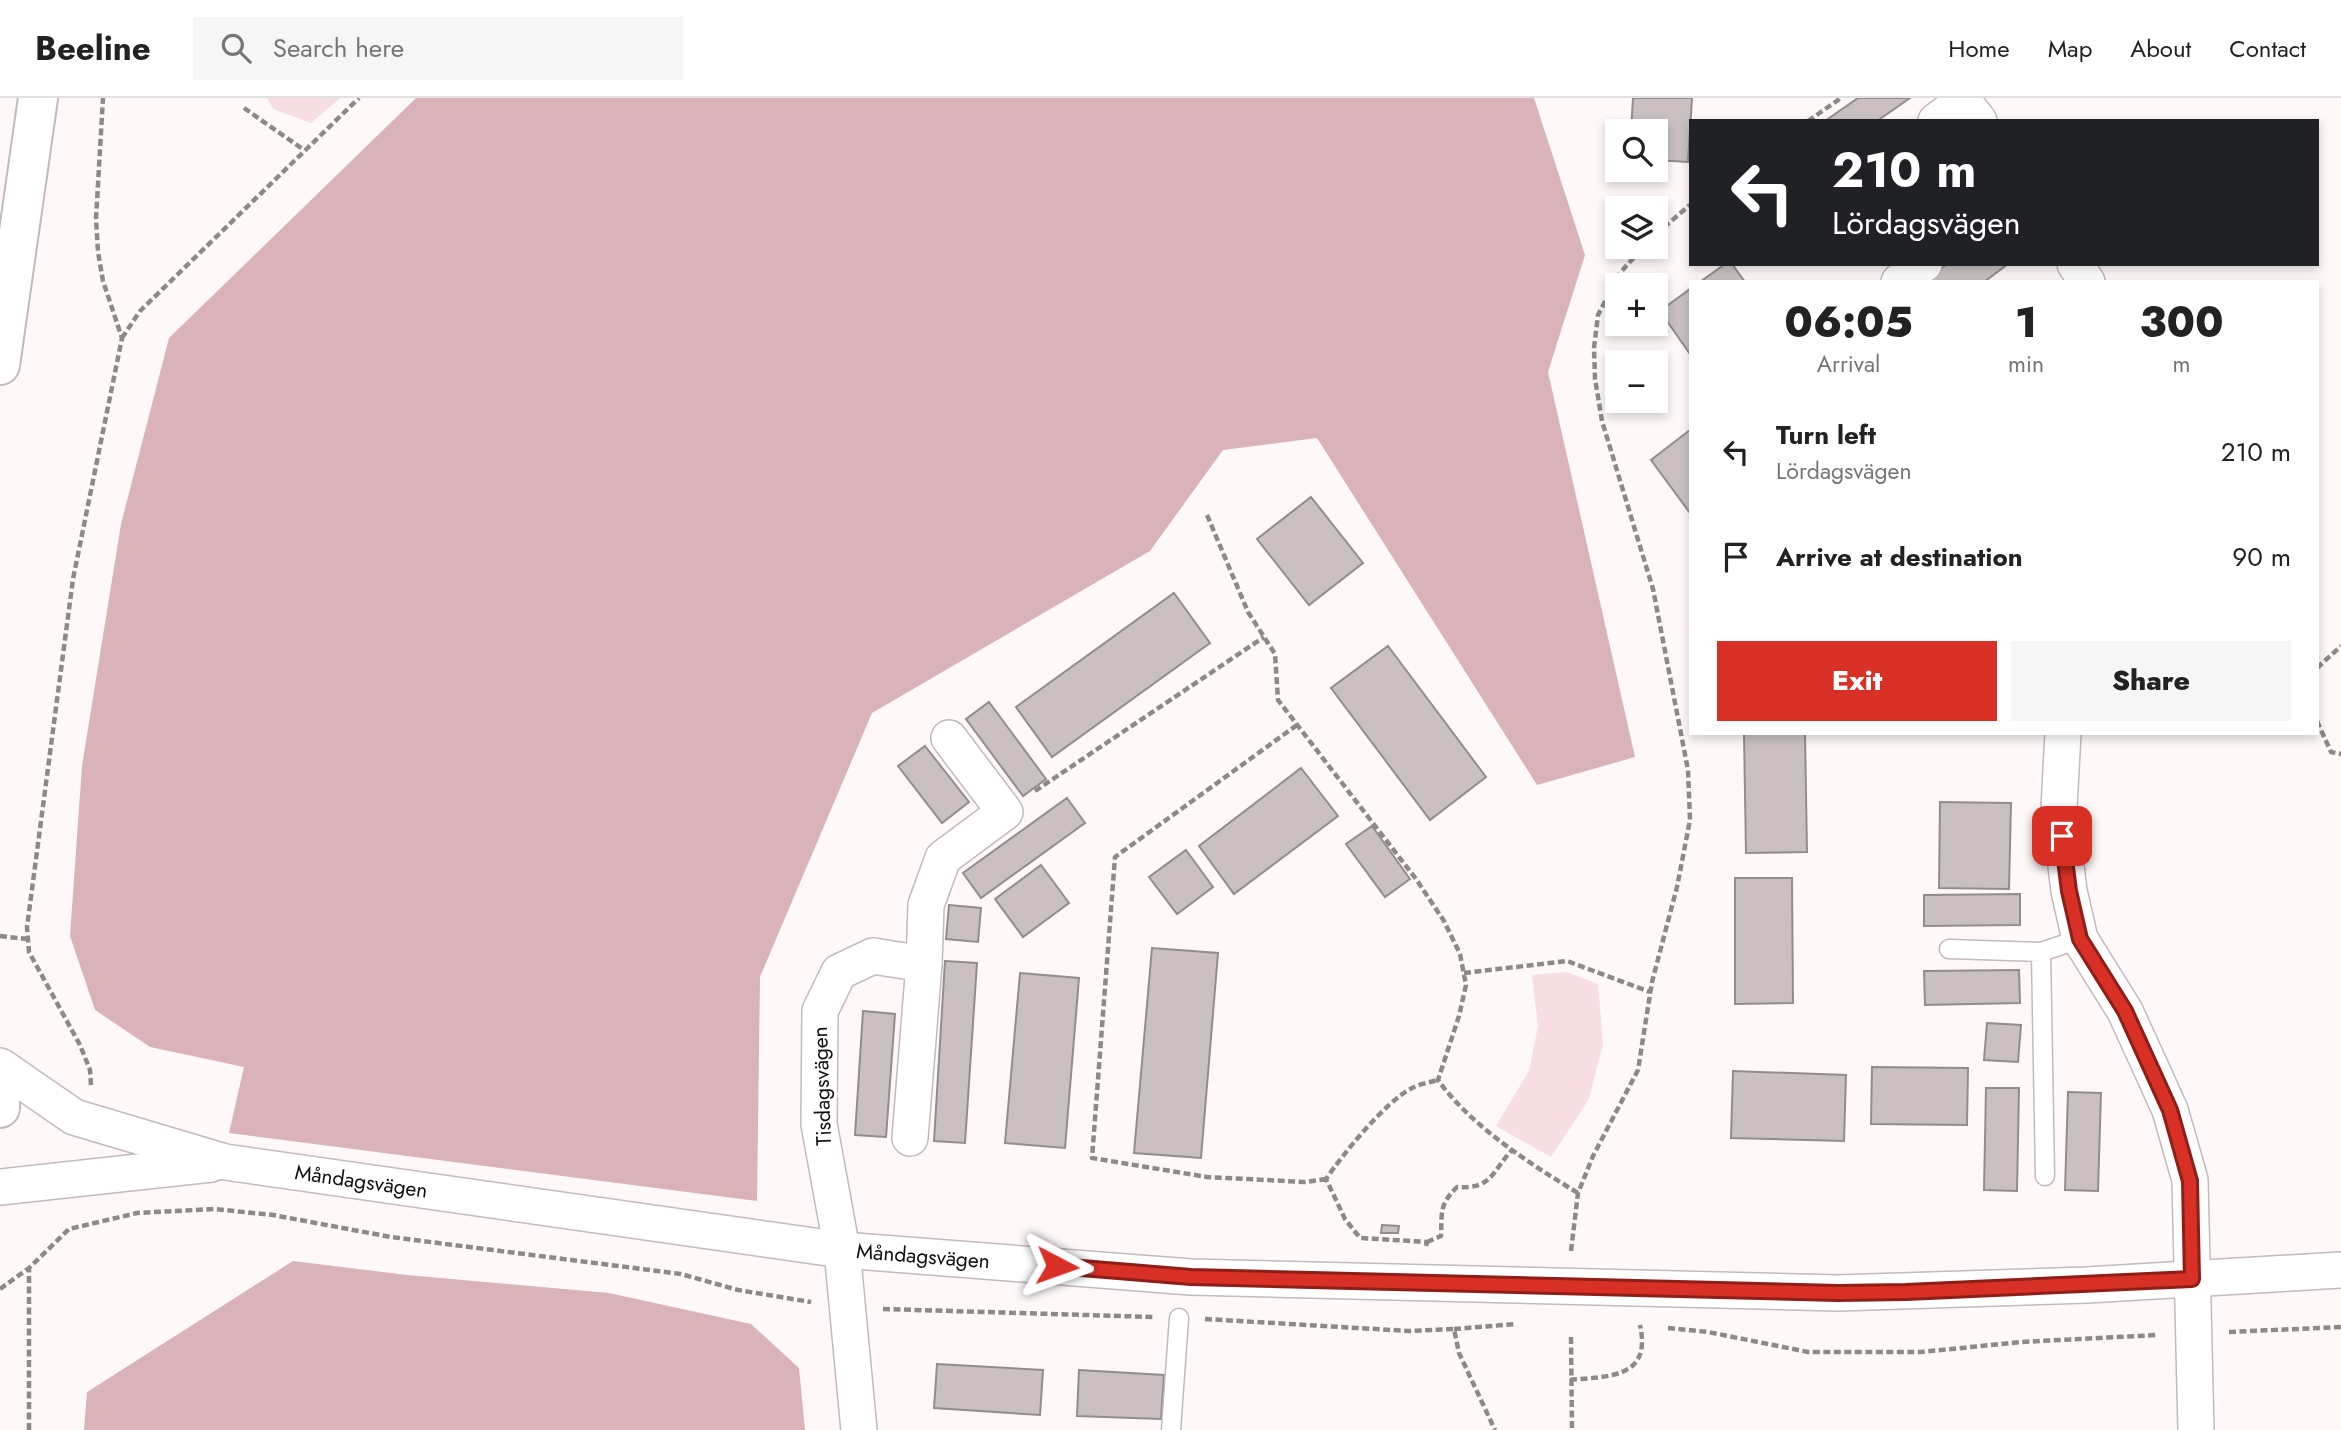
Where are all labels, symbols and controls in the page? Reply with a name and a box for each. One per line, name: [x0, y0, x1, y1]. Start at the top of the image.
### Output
search box: [193, 17, 683, 80]
text: Beeline: [35, 25, 151, 72]
icon: search: [217, 29, 255, 67]
text: Search here: [273, 29, 404, 67]
text: Home: [1948, 31, 2010, 66]
text: Map: [2048, 31, 2092, 66]
text: About: [2130, 31, 2191, 66]
text: Contact: [2229, 31, 2306, 66]
map controls: [1605, 119, 1668, 413]
button: search: [1605, 119, 1668, 182]
text: 210 m: [1832, 135, 1976, 205]
icon: left: [1717, 147, 1808, 238]
button: layers: [1605, 196, 1668, 259]
text: Lördagsvägen: [1832, 200, 2021, 246]
button: +: [1605, 273, 1668, 336]
text: 06:05: [1784, 292, 1913, 353]
text: 1: [2015, 292, 2037, 353]
text: 300: [2139, 292, 2224, 353]
text: Arrival: [1817, 347, 1880, 381]
text: min: [2008, 347, 2044, 381]
text: m: [2173, 347, 2191, 381]
button: −: [1605, 350, 1668, 413]
text: Turn left: [1776, 416, 1876, 454]
icon: left: [1717, 433, 1755, 471]
text: 210 m: [2221, 433, 2291, 471]
text: Lördagsvägen: [1776, 454, 1912, 488]
icon: arrive: [1717, 538, 1755, 576]
text: Arrive at destination: [1776, 538, 2023, 576]
text: 90 m: [2232, 538, 2291, 576]
button: Exit: [1717, 641, 1997, 721]
button: Share: [2011, 641, 2291, 721]
pin: [2032, 806, 2092, 866]
icon: arrive: [2043, 817, 2081, 855]
street label: Tisdagsvägen: [805, 1026, 839, 1146]
street label: Måndagsvägen: [293, 1157, 430, 1206]
position arrow: [1020, 1229, 1094, 1303]
street label: Måndagsvägen: [855, 1236, 991, 1276]

